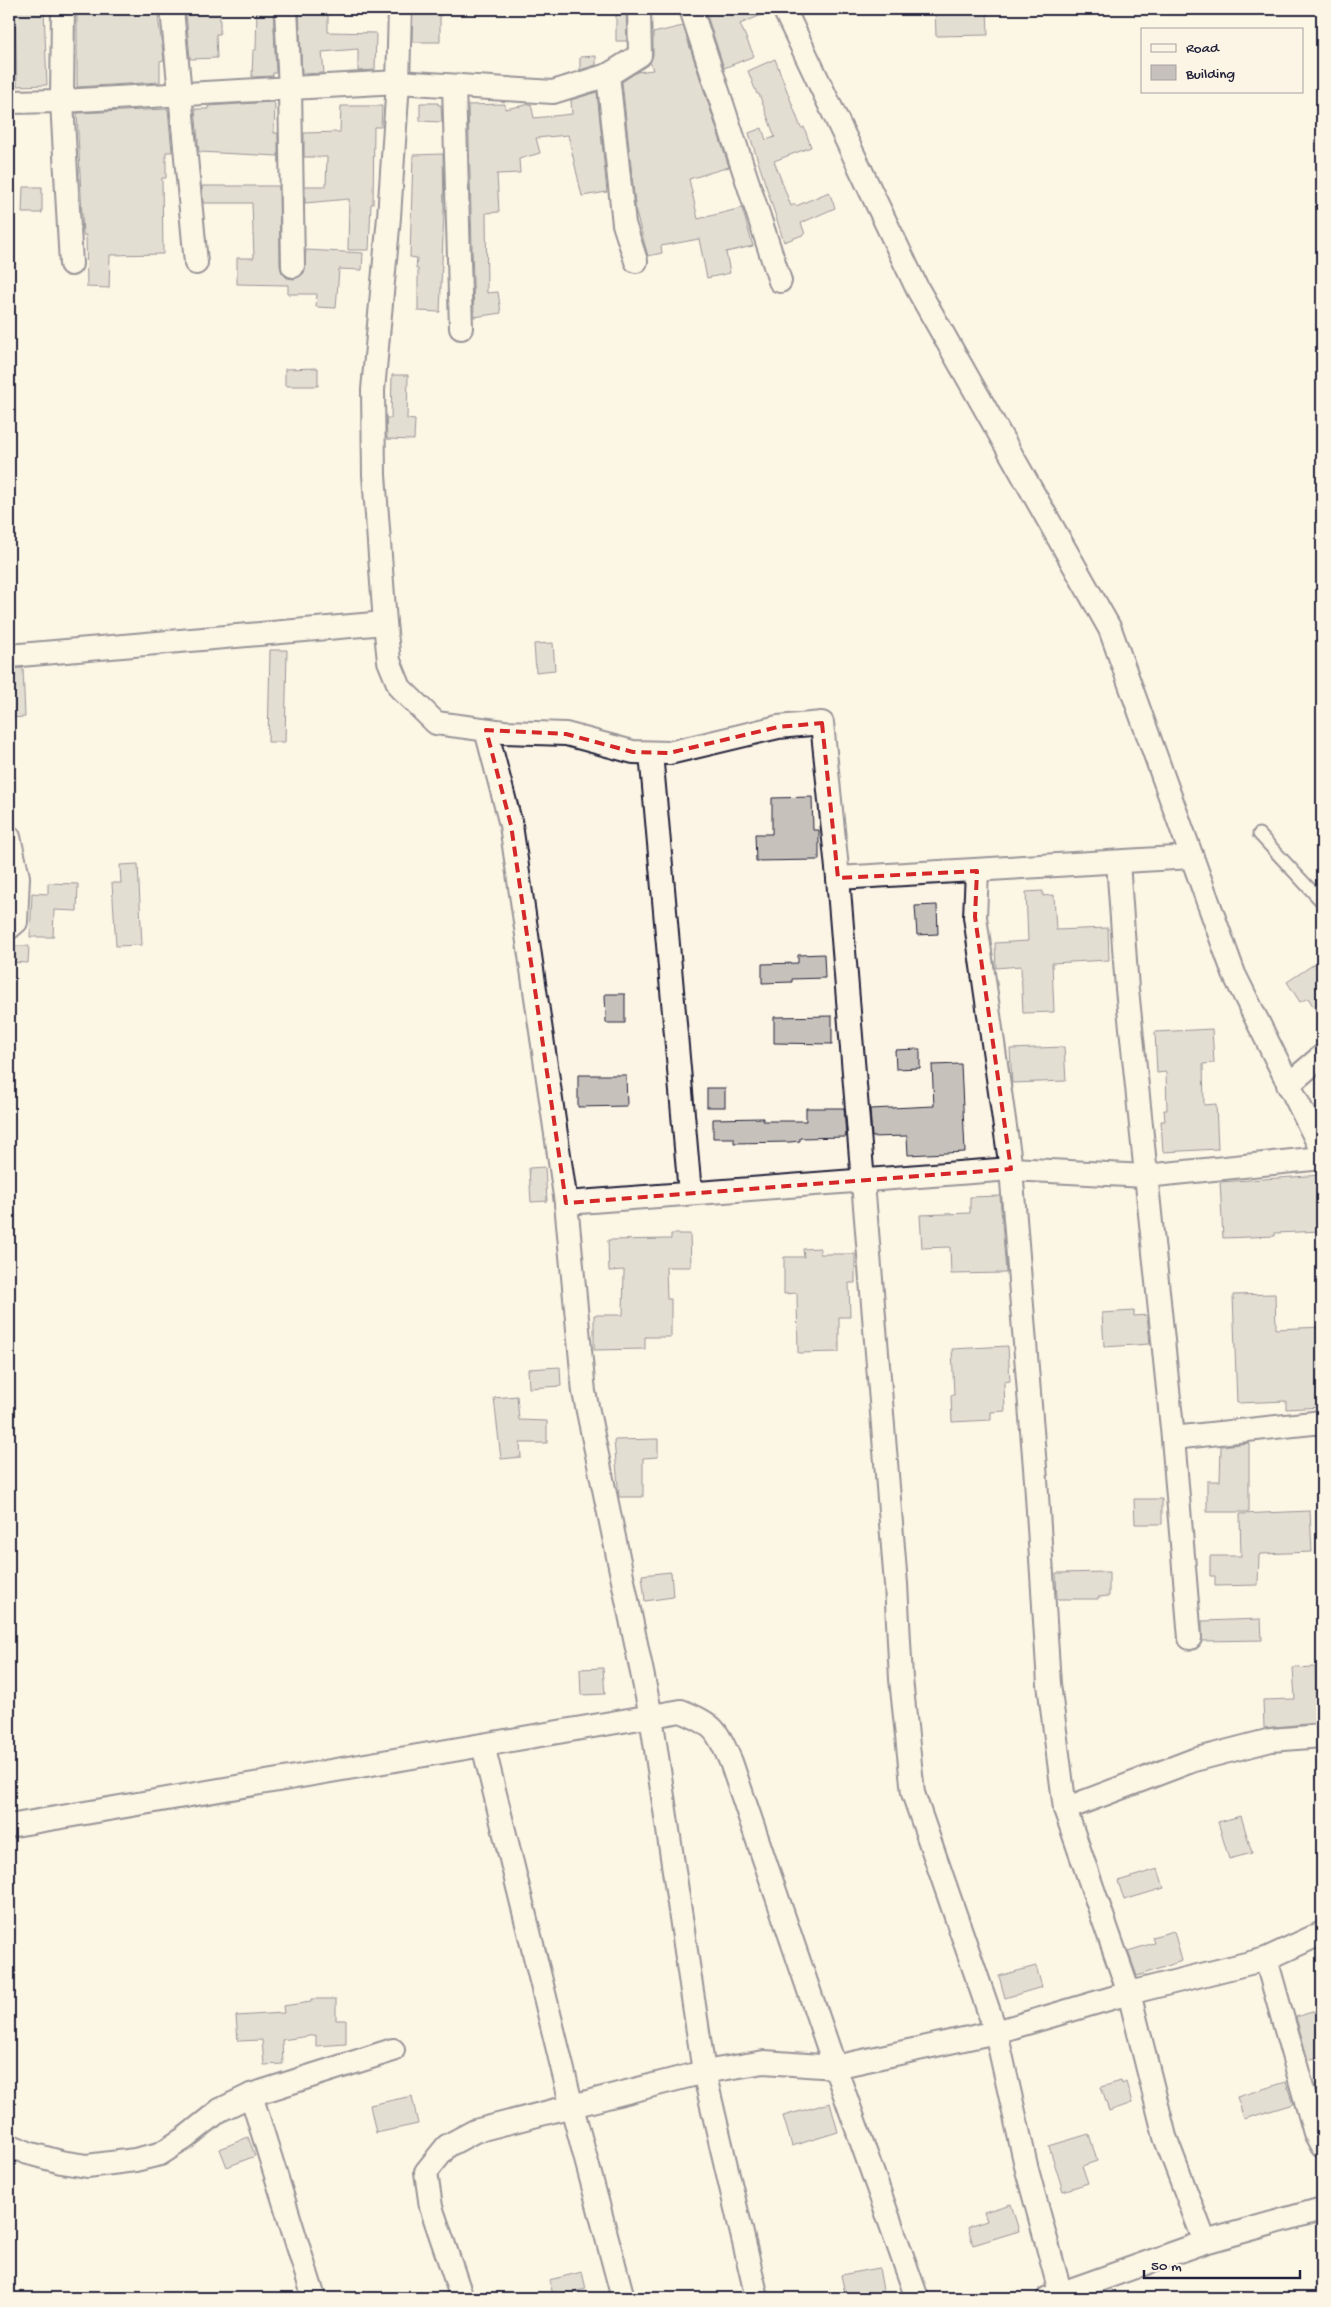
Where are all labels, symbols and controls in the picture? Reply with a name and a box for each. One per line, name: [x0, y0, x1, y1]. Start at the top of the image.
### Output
legend: [1141, 28, 1304, 92]
text: Road: [1186, 40, 1220, 58]
text: Building: [1185, 66, 1235, 84]
scale bar: [1144, 2247, 1300, 2279]
text: 50 m: [1151, 2258, 1182, 2276]

